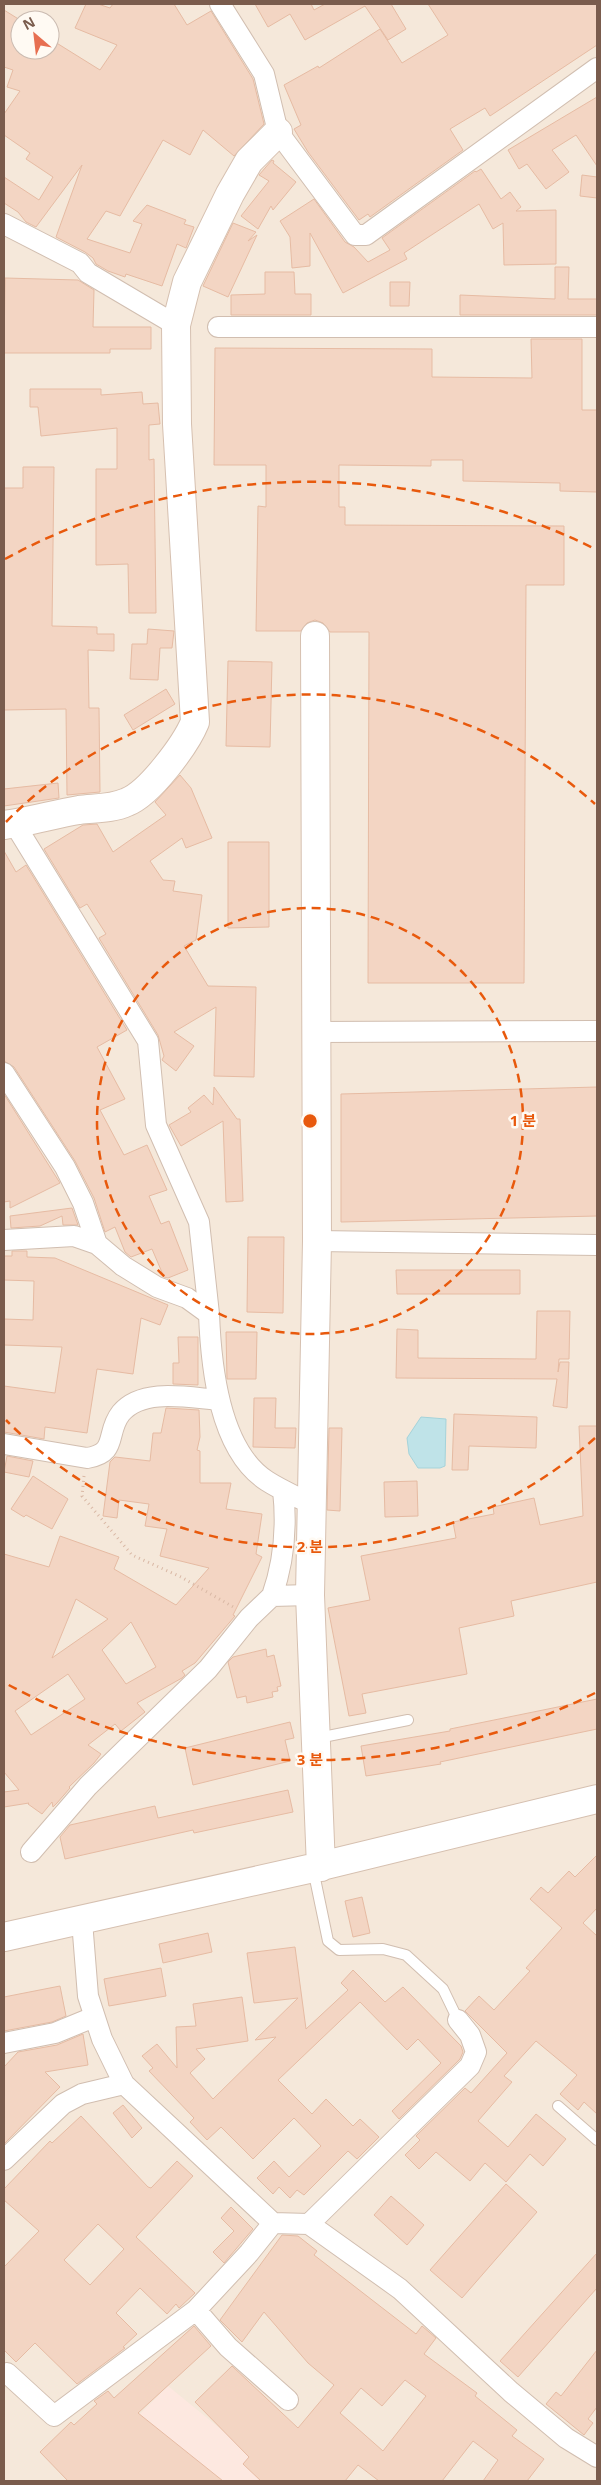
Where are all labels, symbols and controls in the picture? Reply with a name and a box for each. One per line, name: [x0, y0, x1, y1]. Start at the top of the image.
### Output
north arrow: [10, 10, 60, 60]
text: N: [19, 12, 38, 34]
text: 1 분: [510, 1110, 536, 1130]
centre of rings: [301, 1112, 319, 1130]
text: 2 분: [297, 1536, 323, 1556]
text: 3 분: [297, 1749, 323, 1769]

